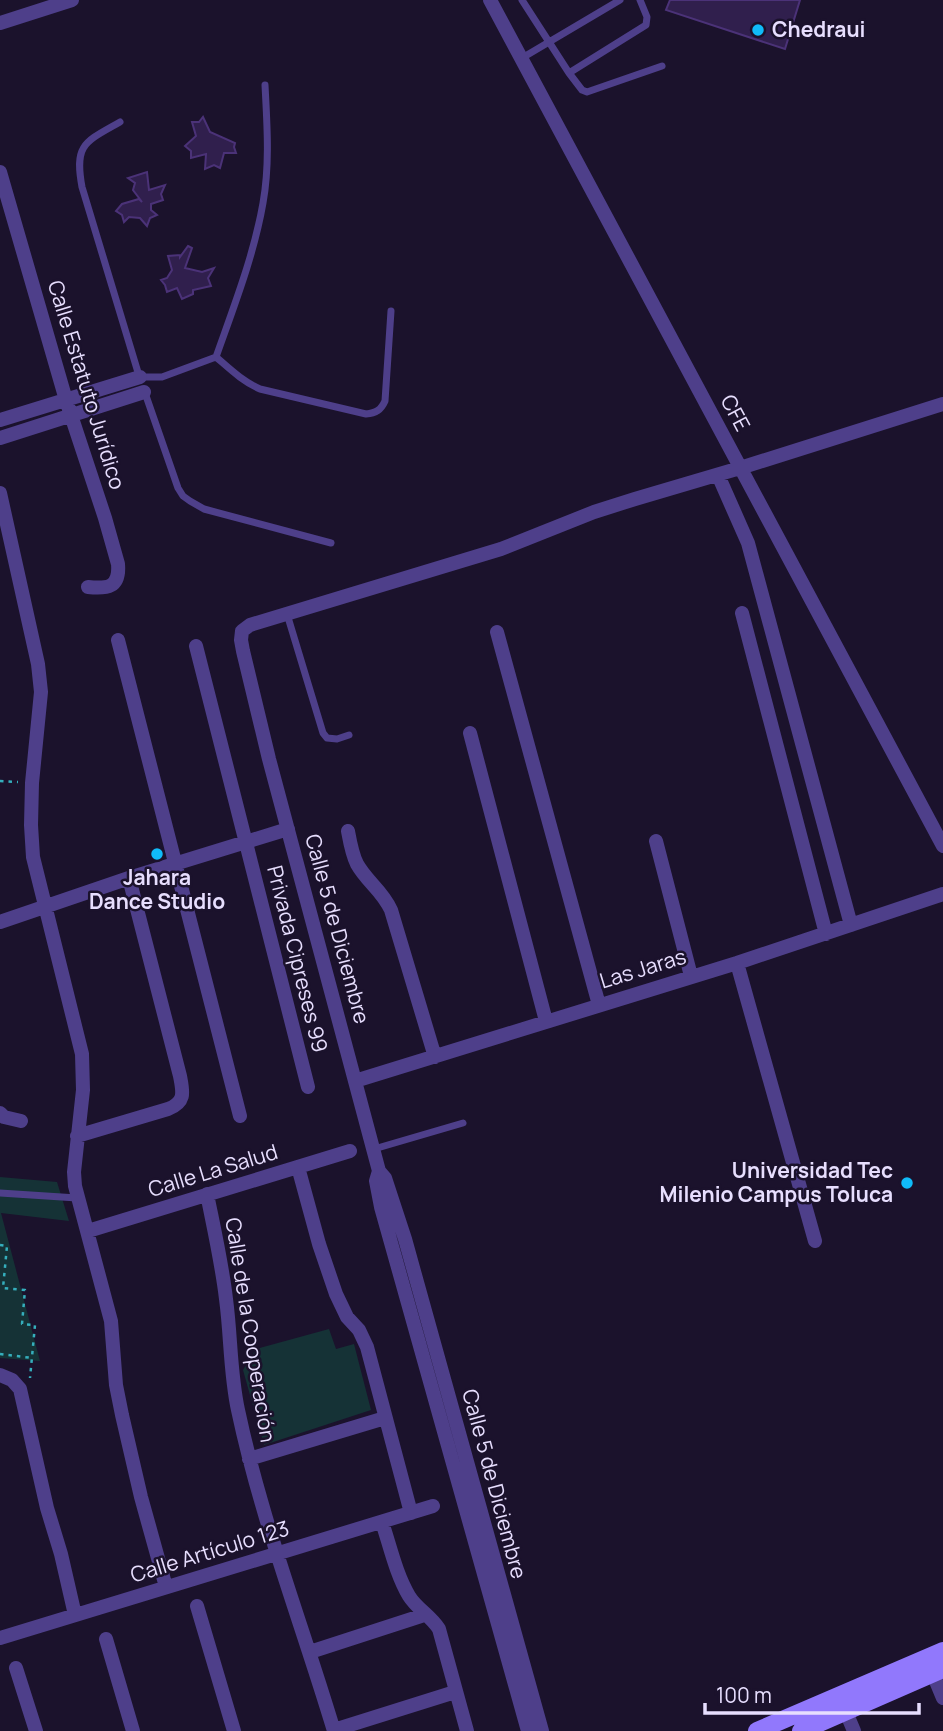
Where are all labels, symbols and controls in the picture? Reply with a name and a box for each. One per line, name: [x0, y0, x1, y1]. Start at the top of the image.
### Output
place label: Chedraui: [772, 15, 865, 43]
marker: Chedraui: [750, 22, 766, 38]
street label: Calle Estatuto Jurídico: [42, 277, 132, 493]
street label: CFE: [715, 389, 757, 436]
street label: Calle 5 de Diciembre: [299, 831, 377, 1027]
marker: Jahara Dance Studio: [149, 846, 165, 862]
street label: Privada Cipreses 99: [261, 862, 335, 1055]
place label: Jahara Dance Studio: [89, 863, 225, 915]
street label: Las Jaras: [596, 942, 689, 994]
street label: Calle La Salud: [145, 1137, 281, 1203]
place label: Universidad Tec Milenio Campus Toluca: [660, 1156, 893, 1208]
marker: Universidad Tec Milenio Campus Toluca: [899, 1175, 915, 1191]
street label: Calle de la Cooperación: [219, 1215, 283, 1444]
street label: Calle 5 de Diciembre: [456, 1386, 534, 1582]
street label: Calle Artículo 123: [127, 1514, 292, 1588]
scale bar: [705, 1672, 918, 1716]
text: 100 m: [716, 1681, 772, 1709]

